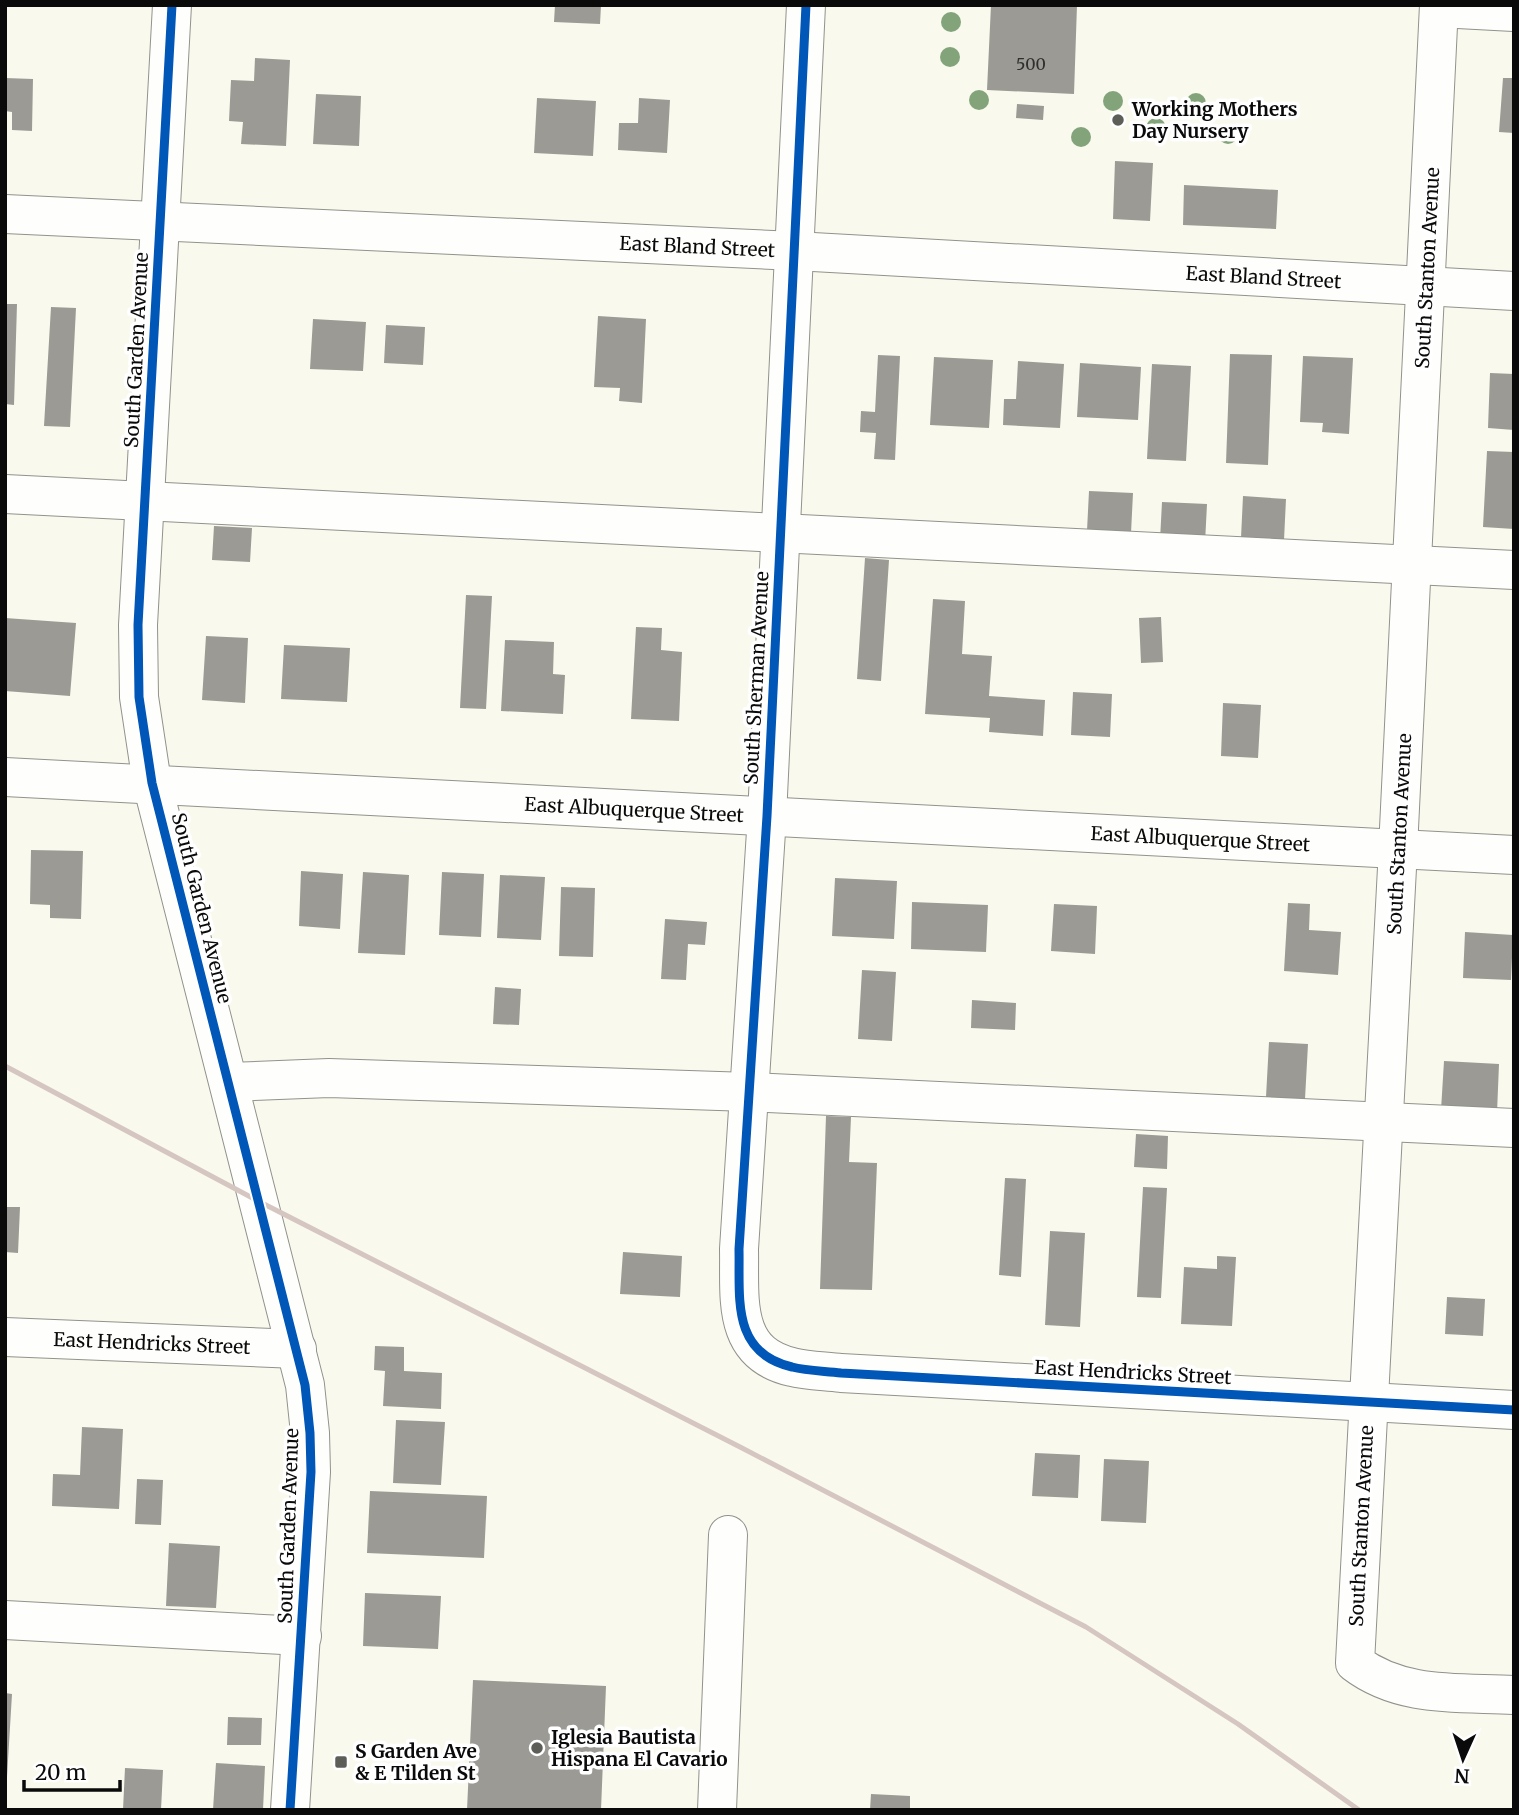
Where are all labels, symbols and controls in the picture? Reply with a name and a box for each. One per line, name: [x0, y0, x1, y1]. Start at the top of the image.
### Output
house number: 500: [1016, 54, 1046, 74]
place label: Working Mothers Day Nursery: [1131, 97, 1298, 143]
marker: Working Mothers Day Nursery: [1110, 112, 1126, 128]
street label: South Stanton Avenue: [1410, 167, 1444, 369]
street label: East Bland Street: [619, 231, 776, 262]
street label: South Garden Avenue: [119, 252, 153, 448]
street label: East Bland Street: [1185, 261, 1343, 293]
street label: South Sherman Avenue: [738, 571, 774, 785]
street label: South Stanton Avenue: [1382, 733, 1416, 935]
street label: East Albuquerque Street: [524, 792, 745, 827]
street label: South Garden Avenue: [167, 810, 237, 1006]
street label: East Albuquerque Street: [1090, 821, 1311, 856]
street label: East Hendricks Street: [53, 1327, 252, 1359]
street label: East Hendricks Street: [1034, 1355, 1233, 1389]
street label: South Stanton Avenue: [1344, 1425, 1378, 1627]
street label: South Garden Avenue: [273, 1428, 303, 1624]
north arrow: [1428, 1724, 1498, 1794]
place label: Iglesia Bautista Hispana El Cavario: [551, 1725, 728, 1771]
place label: S Garden Ave & E Tilden St: [355, 1739, 477, 1785]
marker: Iglesia Bautista Hispana El Cavario: [529, 1740, 545, 1756]
scale bar: [24, 1748, 121, 1792]
marker: S Garden Ave & E Tilden St: [333, 1754, 349, 1770]
text: 20 m: [35, 1759, 87, 1786]
text: N: [1454, 1764, 1470, 1788]

